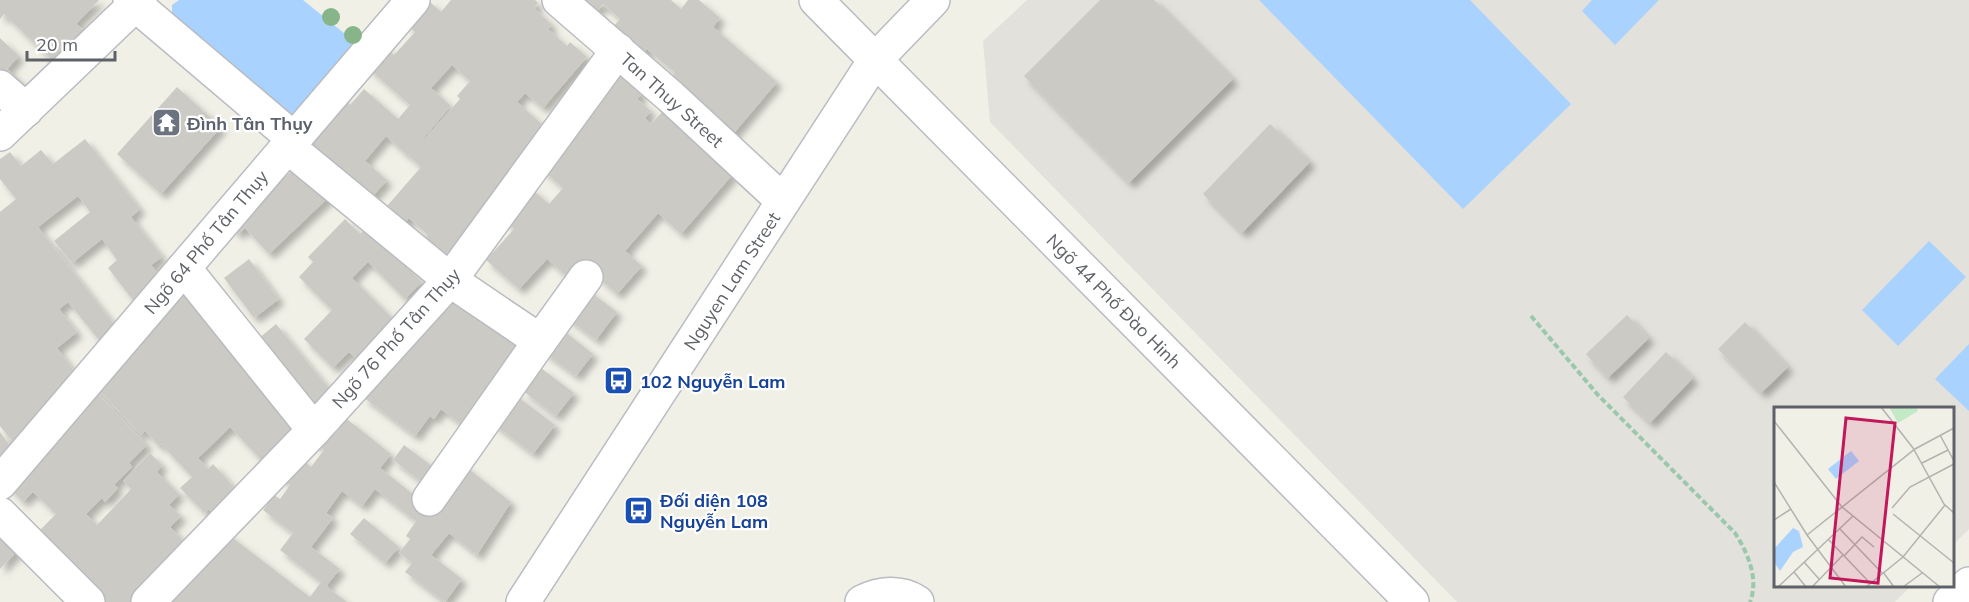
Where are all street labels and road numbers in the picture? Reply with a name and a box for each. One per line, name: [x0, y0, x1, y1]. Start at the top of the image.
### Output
street label: Tan Thuy Street: [615, 47, 729, 153]
street label: Ngõ 64 Phố Tân Thụy: [139, 165, 273, 319]
street label: Nguyen Lam Street: [679, 208, 785, 354]
street label: Ngõ 44 Phố Đào Hinh: [1042, 229, 1186, 373]
street label: Ngõ 76 Phố Tân Thụy: [327, 263, 465, 413]

